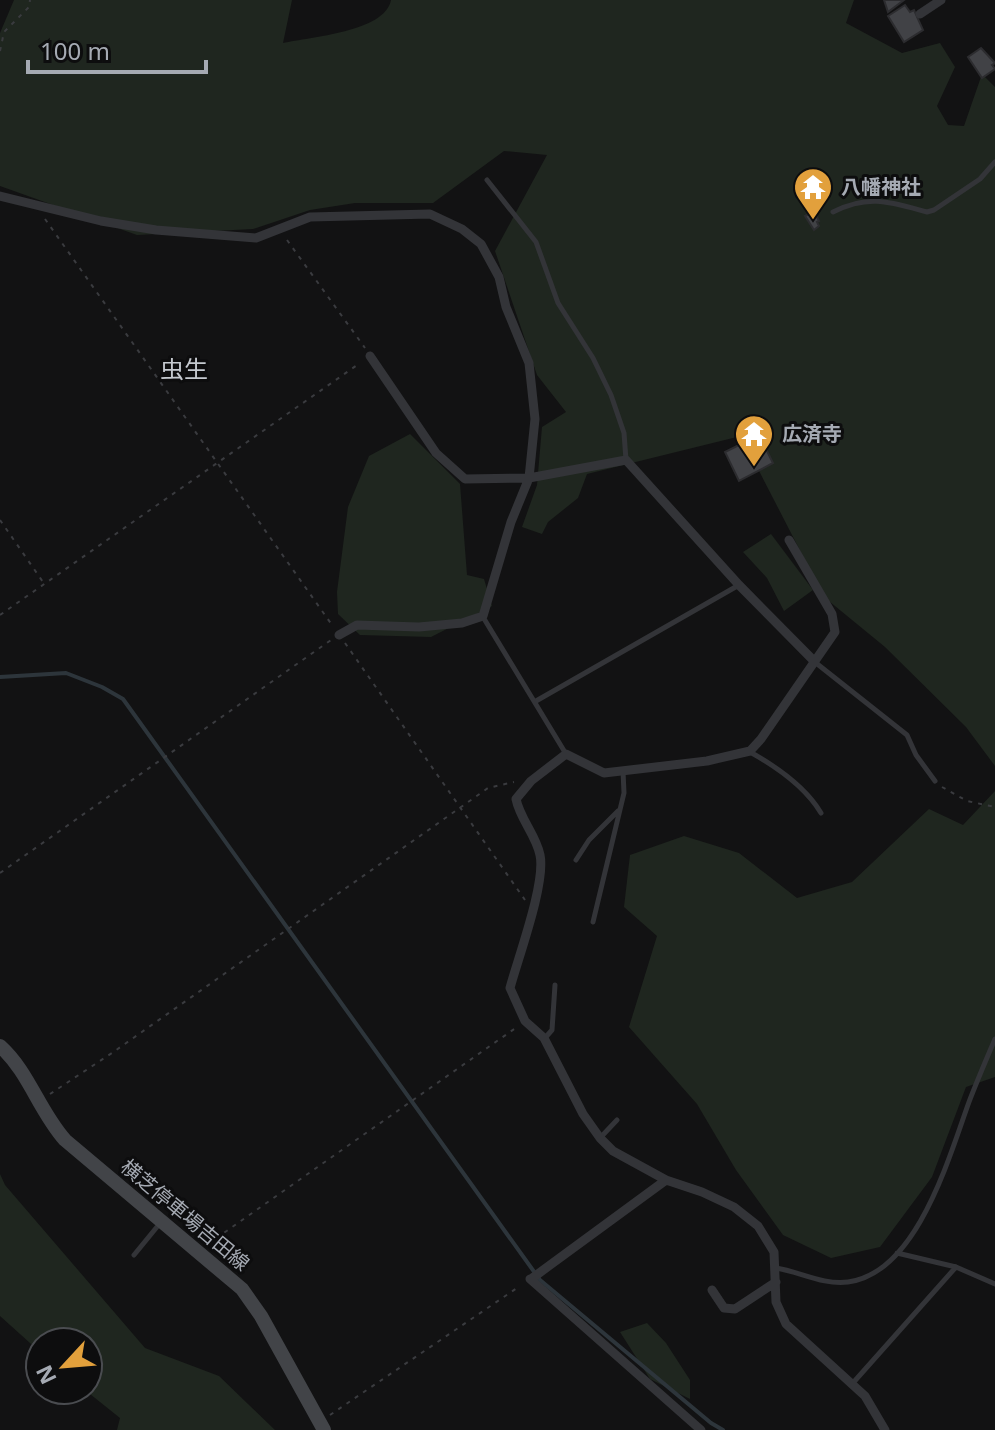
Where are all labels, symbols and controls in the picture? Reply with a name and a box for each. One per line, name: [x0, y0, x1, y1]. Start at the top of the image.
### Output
scale bar: [28, 24, 206, 74]
text: 100 m: [40, 34, 110, 67]
temple icon: 八幡神社: [792, 166, 834, 221]
place label: 八幡神社: [841, 173, 921, 200]
district label: 虫生: [160, 352, 208, 385]
temple icon: 広済寺: [733, 413, 775, 468]
place label: 広済寺: [782, 420, 842, 447]
street label: 横芝停車場吉田線: [115, 1153, 255, 1276]
north arrow: [24, 1326, 104, 1406]
text: N: [28, 1361, 63, 1390]

